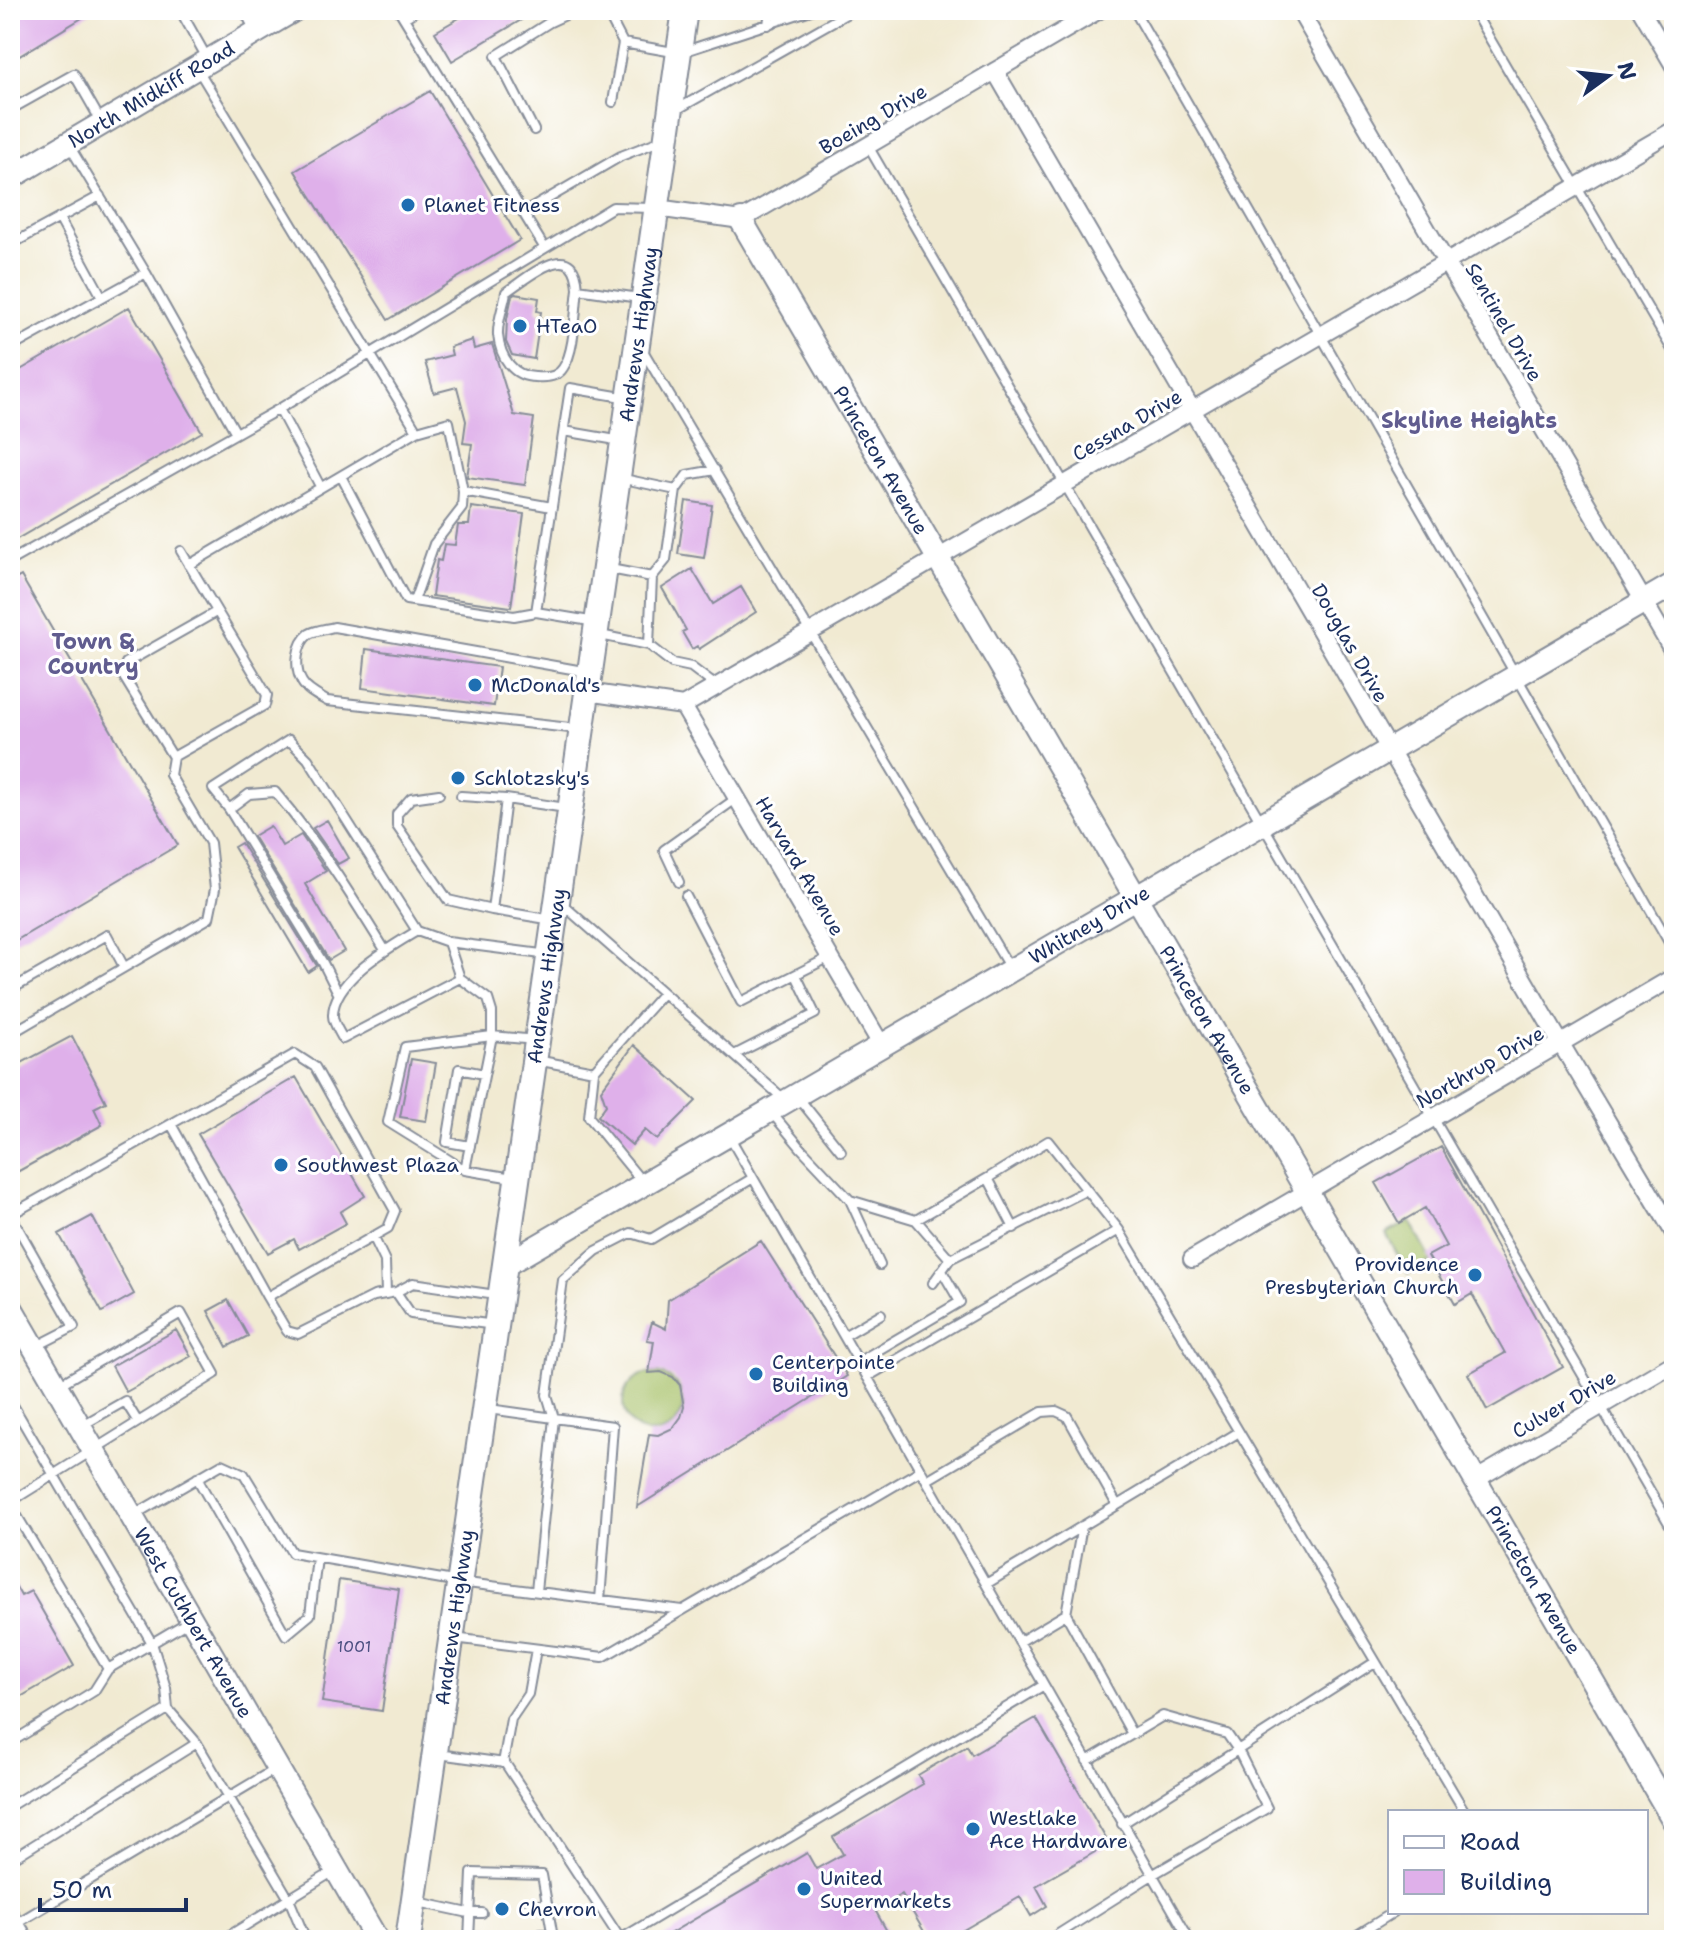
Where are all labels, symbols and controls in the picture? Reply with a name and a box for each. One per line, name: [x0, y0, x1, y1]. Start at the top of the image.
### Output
street label: North Midkiff Road: [63, 35, 239, 154]
north arrow: [1568, 36, 1648, 116]
text: N: [1611, 59, 1643, 83]
street label: Boeing Drive: [814, 78, 932, 160]
place label: Planet Fitness: [424, 192, 560, 218]
marker: Planet Fitness: [399, 196, 417, 214]
street label: Andrews Highway: [613, 245, 664, 424]
street label: Sentinel Drive: [1459, 258, 1549, 386]
place label: HTeaO: [536, 313, 598, 339]
marker: HTeaO: [511, 317, 529, 335]
street label: Princeton Avenue: [827, 381, 935, 539]
street label: Cessna Drive: [1067, 383, 1187, 467]
district label: Skyline Heights: [1381, 406, 1557, 435]
street label: Douglas Drive: [1305, 579, 1395, 707]
district label: Town & Country: [47, 627, 139, 681]
place label: McDonald's: [491, 672, 601, 698]
marker: McDonald's: [466, 676, 484, 694]
place label: Schlotzsky's: [474, 765, 590, 791]
marker: Schlotzsky's: [449, 769, 467, 787]
street label: Harvard Avenue: [749, 792, 851, 940]
street label: Whitney Drive: [1024, 879, 1154, 970]
street label: Andrews Highway: [521, 886, 572, 1065]
street label: Princeton Avenue: [1154, 941, 1261, 1099]
street label: Northrup Drive: [1411, 1020, 1549, 1114]
place label: Southwest Plaza: [297, 1152, 460, 1178]
marker: Southwest Plaza: [272, 1156, 290, 1174]
place label: Providence Presbyterian Church: [1265, 1251, 1459, 1300]
marker: Providence Presbyterian Church: [1466, 1266, 1484, 1284]
place label: Centerpointe Building: [772, 1349, 895, 1398]
street label: Culver Drive: [1507, 1364, 1621, 1444]
marker: Centerpointe Building: [747, 1365, 765, 1383]
street label: Princeton Avenue: [1480, 1501, 1587, 1659]
street label: West Cuthbert Avenue: [128, 1523, 259, 1723]
street label: Andrews Highway: [429, 1528, 480, 1707]
house number: 1001: [337, 1636, 371, 1657]
place label: Westlake Ace Hardware: [989, 1805, 1128, 1854]
legend: [1388, 1810, 1648, 1914]
marker: Westlake Ace Hardware: [964, 1820, 982, 1838]
text: Road: [1460, 1826, 1520, 1858]
scale bar: [40, 1862, 186, 1912]
place label: United Supermarkets: [820, 1865, 952, 1914]
text: Building: [1460, 1866, 1552, 1898]
text: 50 m: [52, 1874, 112, 1906]
marker: United Supermarkets: [795, 1880, 813, 1898]
place label: Chevron: [518, 1896, 597, 1922]
marker: Chevron: [493, 1900, 511, 1918]

